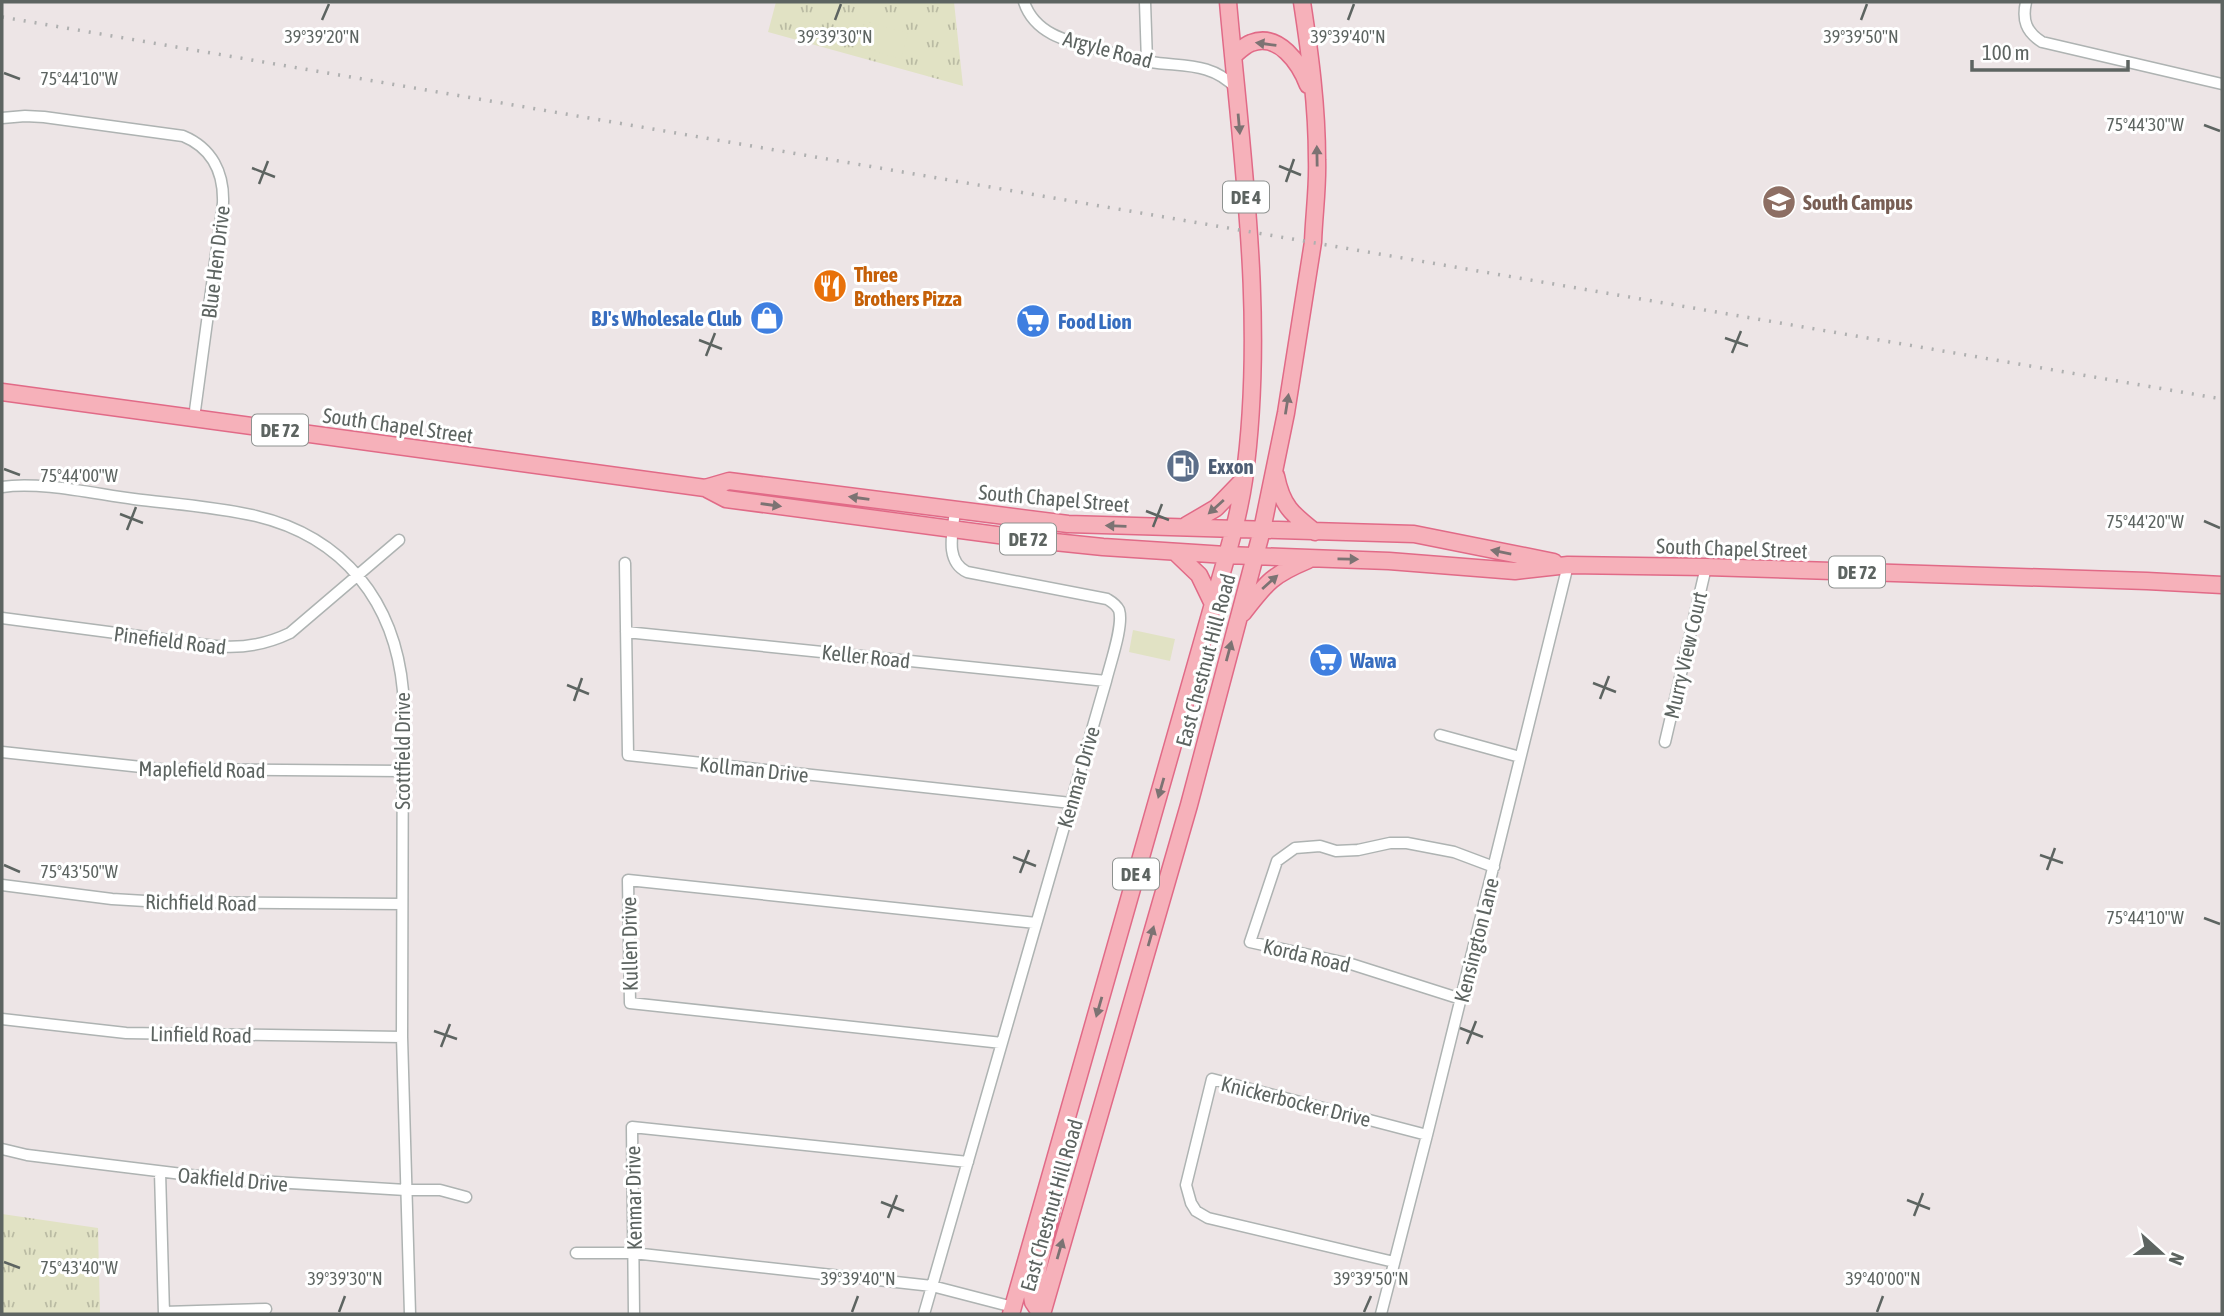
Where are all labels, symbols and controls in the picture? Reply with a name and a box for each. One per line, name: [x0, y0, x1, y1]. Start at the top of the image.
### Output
text: 39°39'20"N: [284, 26, 360, 47]
text: 39°39'30"N: [797, 26, 873, 47]
street label: Argyle Road: [1061, 26, 1155, 72]
text: 39°39'40"N: [1310, 26, 1386, 47]
text: 39°39'50"N: [1823, 26, 1899, 47]
scale bar: [1972, 28, 2128, 72]
one-way arrow: [1255, 38, 1277, 49]
text: 100 m: [1982, 40, 2030, 64]
text: 75°44'10"W: [40, 68, 118, 89]
one-way arrow: [1234, 113, 1245, 135]
text: 75°44'30"W: [2106, 114, 2184, 135]
one-way arrow: [1311, 145, 1323, 167]
road number: DE 4: [1223, 182, 1269, 212]
school or university icon: South Campus: [1760, 183, 1798, 221]
place label: South Campus: [1803, 190, 1913, 214]
street label: Blue Hen Drive: [196, 204, 234, 320]
place label: Three Brothers Pizza: [854, 262, 962, 310]
restaurant icon: Three Brothers Pizza: [811, 267, 849, 305]
shop icon: BJ's Wholesale Club: [748, 299, 786, 337]
supermarket icon: Food Lion: [1014, 302, 1052, 340]
place label: BJ's Wholesale Club: [591, 306, 742, 330]
place label: Food Lion: [1058, 309, 1132, 333]
one-way arrow: [1282, 393, 1293, 415]
street label: South Chapel Street: [321, 403, 475, 447]
road number: DE 72: [252, 414, 308, 446]
fuel station icon: Exxon: [1164, 447, 1202, 485]
place label: Exxon: [1208, 454, 1254, 478]
text: 75°44'00"W: [40, 465, 118, 486]
street label: South Chapel Street: [978, 479, 1130, 517]
one-way arrow: [847, 492, 869, 503]
one-way arrow: [1207, 499, 1225, 515]
one-way arrow: [760, 500, 782, 511]
text: 75°44'20"W: [2106, 511, 2184, 532]
one-way arrow: [1105, 520, 1127, 531]
road number: DE 72: [1000, 524, 1056, 554]
street label: South Chapel Street: [1656, 533, 1808, 563]
one-way arrow: [1490, 546, 1512, 557]
one-way arrow: [1337, 553, 1359, 565]
road number: DE 72: [1829, 556, 1885, 587]
street label: East Chestnut Hill Road: [1170, 571, 1240, 749]
one-way arrow: [1261, 574, 1279, 590]
street label: Murry View Court: [1659, 589, 1711, 721]
street label: Pinefield Road: [113, 621, 227, 659]
street label: Keller Road: [820, 639, 912, 673]
one-way arrow: [1224, 640, 1235, 662]
supermarket icon: Wawa: [1307, 641, 1345, 679]
place label: Wawa: [1349, 648, 1397, 672]
street label: Scottfield Drive: [390, 692, 414, 810]
street label: Kenmar Drive: [1052, 724, 1104, 830]
street label: Kollman Drive: [698, 751, 810, 787]
street label: Maplefield Road: [138, 756, 266, 782]
one-way arrow: [1155, 777, 1166, 799]
road number: DE 4: [1113, 859, 1159, 890]
text: 75°43'50"W: [40, 861, 118, 882]
street label: Kensington Lane: [1449, 875, 1503, 1005]
street label: Richfield Road: [145, 889, 257, 915]
street label: Kullen Drive: [616, 897, 642, 991]
text: 75°44'10"W: [2106, 907, 2184, 928]
one-way arrow: [1146, 925, 1156, 946]
street label: Korda Road: [1261, 933, 1353, 977]
one-way arrow: [1093, 996, 1104, 1018]
street label: Linfield Road: [150, 1021, 252, 1047]
street label: Knickerbocker Drive: [1219, 1071, 1373, 1131]
street label: East Chestnut Hill Road: [1015, 1116, 1087, 1294]
street label: Kenmar Drive: [620, 1146, 646, 1250]
street label: Oakfield Drive: [177, 1162, 289, 1196]
north arrow: [2126, 1218, 2196, 1288]
one-way arrow: [1056, 1238, 1066, 1259]
text: N: [2165, 1250, 2189, 1268]
text: 75°43'40"W: [40, 1257, 118, 1278]
text: 39°39'30"N: [307, 1268, 383, 1289]
text: 39°39'40"N: [820, 1268, 896, 1289]
text: 39°39'50"N: [1333, 1268, 1409, 1289]
text: 39°40'00"N: [1845, 1268, 1921, 1289]

